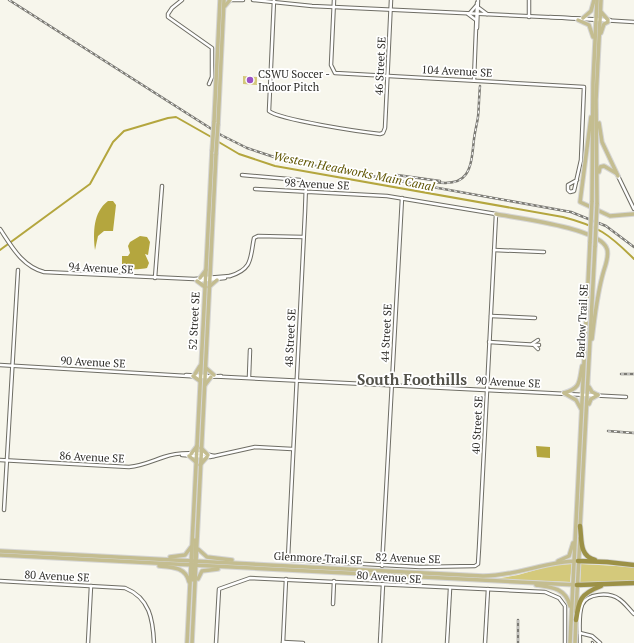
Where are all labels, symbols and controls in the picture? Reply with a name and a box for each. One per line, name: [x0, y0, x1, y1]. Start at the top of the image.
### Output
street label: 46 Street SE: [371, 36, 389, 96]
street label: 104 Avenue SE: [421, 62, 493, 80]
place label: CSWU Soccer - Indoor Pitch: [258, 67, 330, 94]
marker: CSWU Soccer - Indoor Pitch: [245, 75, 255, 85]
water label: Western Headworks Main Canal: [272, 148, 437, 194]
street label: 98 Avenue SE: [284, 175, 350, 193]
street label: 94 Avenue SE: [68, 259, 134, 277]
street label: Barlow Trail SE: [573, 284, 591, 358]
street label: 52 Street SE: [185, 291, 203, 351]
street label: 44 Street SE: [377, 303, 395, 363]
street label: 48 Street SE: [281, 308, 299, 368]
street label: 90 Avenue SE: [60, 353, 126, 371]
district label: South Foothills: [357, 369, 467, 389]
street label: 90 Avenue SE: [475, 373, 541, 391]
street label: 40 Street SE: [468, 395, 486, 455]
street label: 86 Avenue SE: [59, 448, 125, 466]
street label: Glenmore Trail SE: [273, 549, 363, 567]
street label: 82 Avenue SE: [375, 550, 441, 566]
street label: 80 Avenue SE: [24, 567, 90, 585]
street label: 80 Avenue SE: [356, 568, 422, 586]

